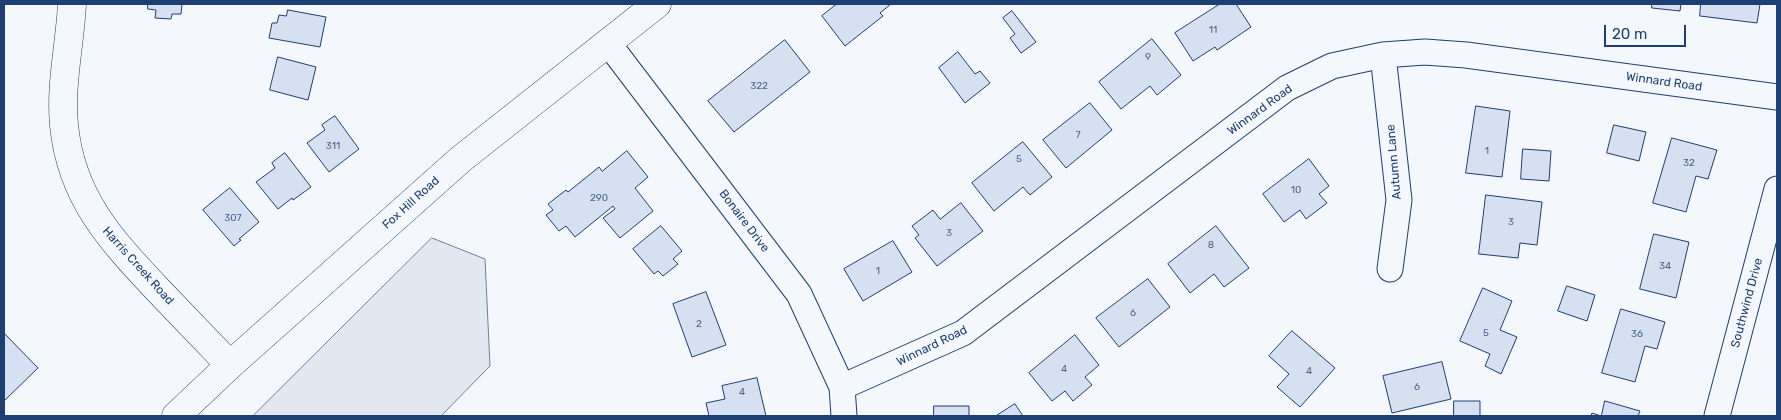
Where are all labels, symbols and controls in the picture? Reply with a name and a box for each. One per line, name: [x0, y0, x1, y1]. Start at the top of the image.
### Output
scale bar: [1606, 15, 1688, 47]
house number: 11: [1209, 24, 1217, 36]
text: 20 m: [1612, 25, 1647, 43]
house number: 9: [1145, 51, 1151, 63]
street label: Winnard Road: [1625, 70, 1703, 94]
house number: 322: [750, 80, 768, 92]
street label: Winnard Road: [1225, 82, 1295, 138]
street label: Autumn Lane: [1384, 124, 1404, 200]
house number: 7: [1075, 129, 1081, 141]
house number: 311: [326, 140, 340, 152]
house number: 1: [1485, 145, 1489, 157]
house number: 5: [1016, 153, 1022, 165]
house number: 32: [1683, 157, 1695, 169]
street label: Fox Hill Road: [380, 174, 442, 232]
house number: 10: [1291, 184, 1301, 196]
street label: Bonaire Drive: [716, 187, 772, 255]
house number: 290: [590, 192, 608, 204]
house number: 307: [224, 212, 242, 224]
house number: 3: [1508, 216, 1514, 228]
street label: Harris Creek Road: [99, 224, 177, 308]
house number: 3: [946, 227, 952, 239]
house number: 8: [1208, 239, 1214, 251]
street label: Southwind Drive: [1728, 257, 1766, 349]
house number: 34: [1659, 260, 1671, 272]
house number: 1: [876, 265, 880, 277]
house number: 6: [1130, 307, 1136, 319]
house number: 2: [696, 318, 702, 330]
street label: Winnard Road: [894, 323, 970, 369]
house number: 5: [1483, 327, 1489, 339]
house number: 36: [1631, 328, 1643, 340]
house number: 4: [1061, 363, 1067, 375]
house number: 4: [1306, 365, 1312, 377]
house number: 6: [1414, 381, 1420, 393]
house number: 4: [739, 386, 745, 398]

